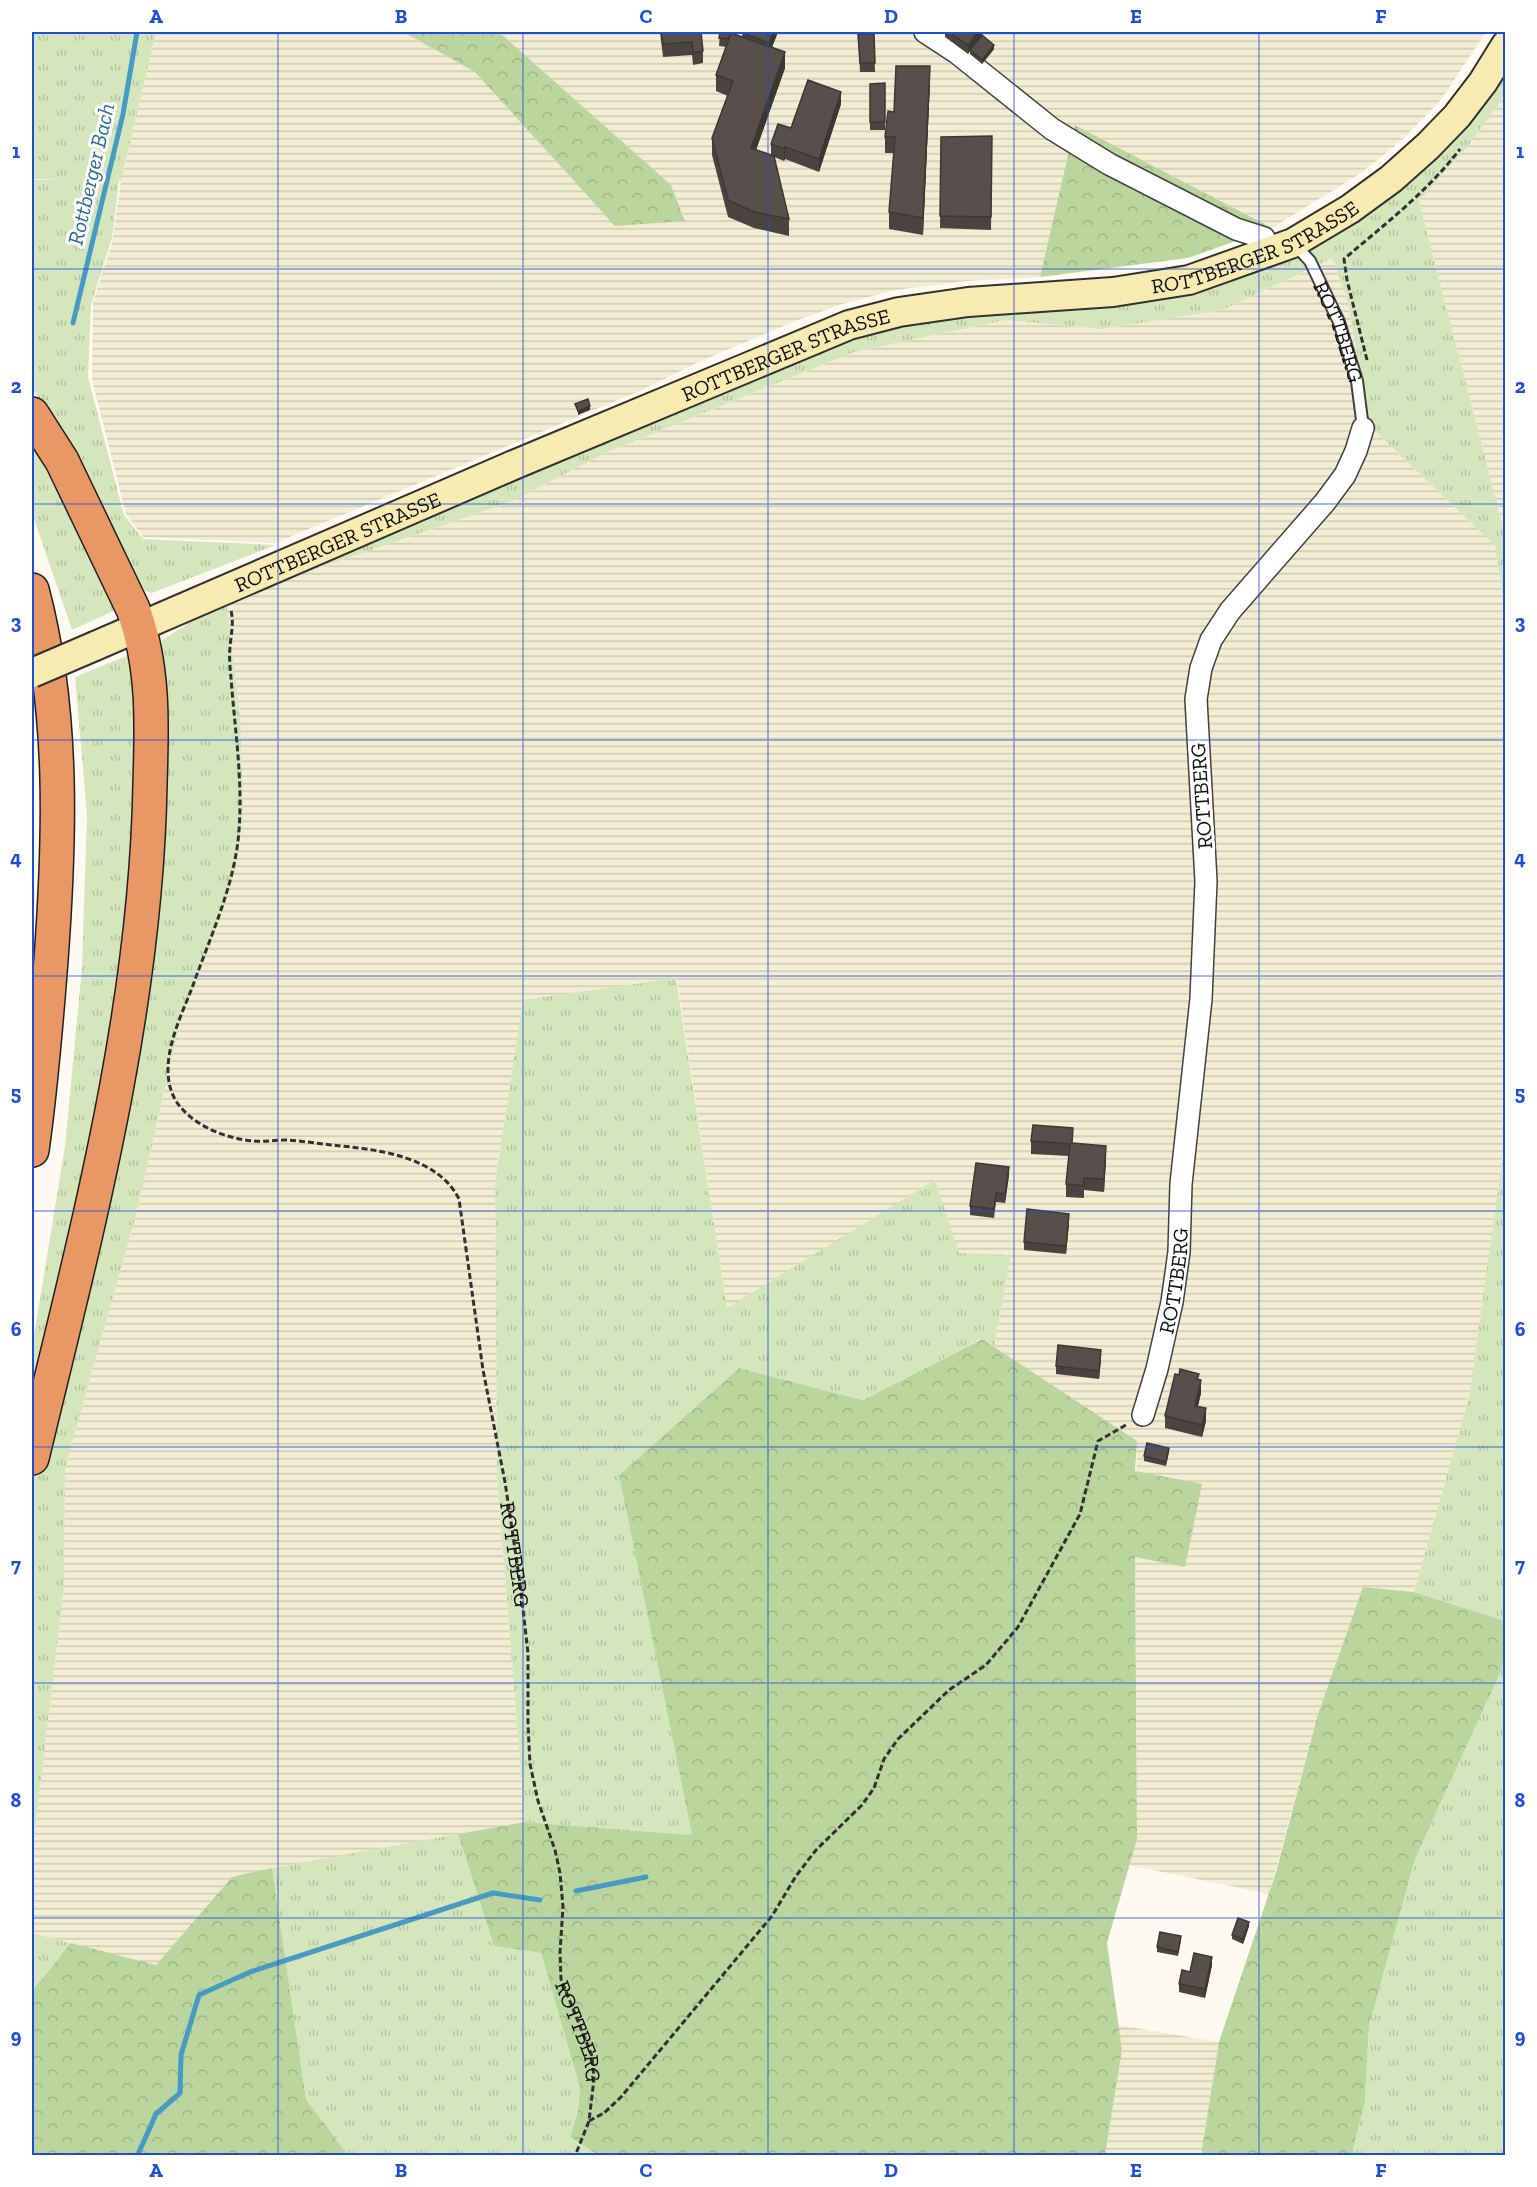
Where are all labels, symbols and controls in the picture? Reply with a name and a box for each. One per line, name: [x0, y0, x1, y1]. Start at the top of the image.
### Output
text: A: [149, 4, 163, 28]
text: B: [395, 4, 407, 28]
text: C: [640, 4, 653, 28]
text: D: [884, 4, 898, 28]
text: E: [1130, 4, 1142, 28]
text: F: [1375, 4, 1387, 28]
water label: Rottberger Bach: [62, 100, 120, 248]
text: 1: [12, 139, 20, 163]
text: 1: [1516, 139, 1524, 163]
street label: ROTTBERGER STRASSE: [1149, 195, 1363, 298]
street label: ROTTBERG: [1309, 277, 1369, 385]
street label: ROTTBERGER STRASSE: [678, 302, 892, 406]
text: 2: [11, 374, 22, 398]
text: 2: [1515, 374, 1526, 398]
street label: ROTTBERGER STRASSE: [230, 486, 444, 597]
text: 3: [11, 610, 22, 634]
text: 3: [1515, 610, 1526, 634]
street label: ROTTBERG: [1185, 742, 1217, 850]
text: 4: [10, 846, 22, 870]
text: 4: [1514, 846, 1526, 870]
text: 5: [11, 1081, 21, 1105]
text: 5: [1515, 1081, 1525, 1105]
street label: ROTTBERG: [1153, 1228, 1192, 1336]
text: 6: [11, 1317, 22, 1341]
text: 6: [1515, 1317, 1526, 1341]
street label: ROTTBERG: [496, 1500, 535, 1608]
text: 7: [11, 1553, 21, 1577]
text: 7: [1515, 1553, 1525, 1577]
text: 8: [11, 1788, 22, 1812]
text: 8: [1515, 1788, 1526, 1812]
street label: ROTTBERG: [550, 1977, 607, 2083]
text: 9: [11, 2024, 22, 2048]
text: 9: [1515, 2024, 1526, 2048]
text: A: [149, 2158, 163, 2182]
text: B: [395, 2158, 407, 2182]
text: C: [640, 2158, 653, 2182]
text: D: [884, 2158, 898, 2182]
text: E: [1130, 2158, 1142, 2182]
text: F: [1375, 2158, 1387, 2182]

